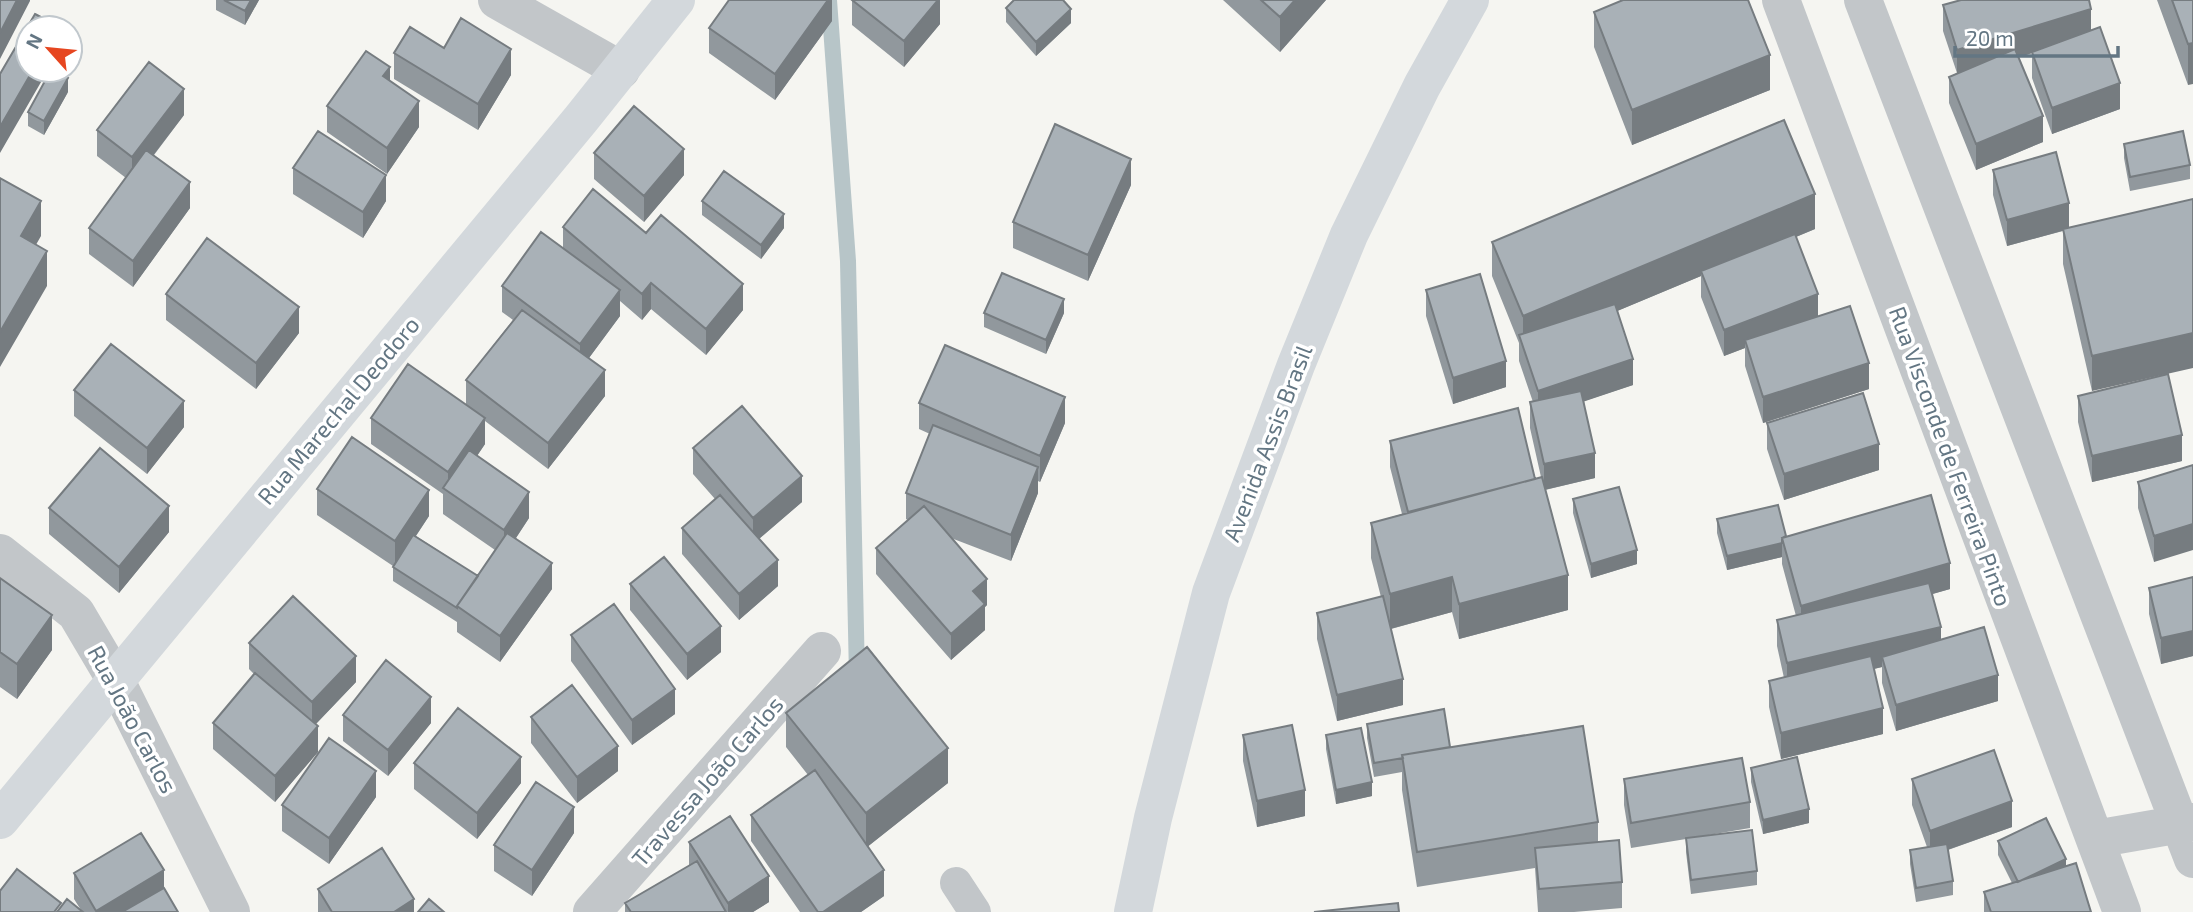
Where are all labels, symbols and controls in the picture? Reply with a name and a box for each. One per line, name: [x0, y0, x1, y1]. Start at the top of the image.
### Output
north arrow: [14, 14, 84, 84]
scale bar: [1955, 14, 2118, 58]
text: 20 m: [1966, 25, 2014, 50]
text: N: [20, 30, 47, 52]
street label: Rua Visconde de Ferreira Pinto: [1884, 302, 2018, 610]
street label: Rua Marechal Deodoro: [251, 310, 425, 510]
street label: Avenida Assis Brasil: [1217, 341, 1317, 545]
street label: Rua João Carlos: [82, 641, 184, 797]
street label: Travessa João Carlos: [625, 690, 789, 872]

